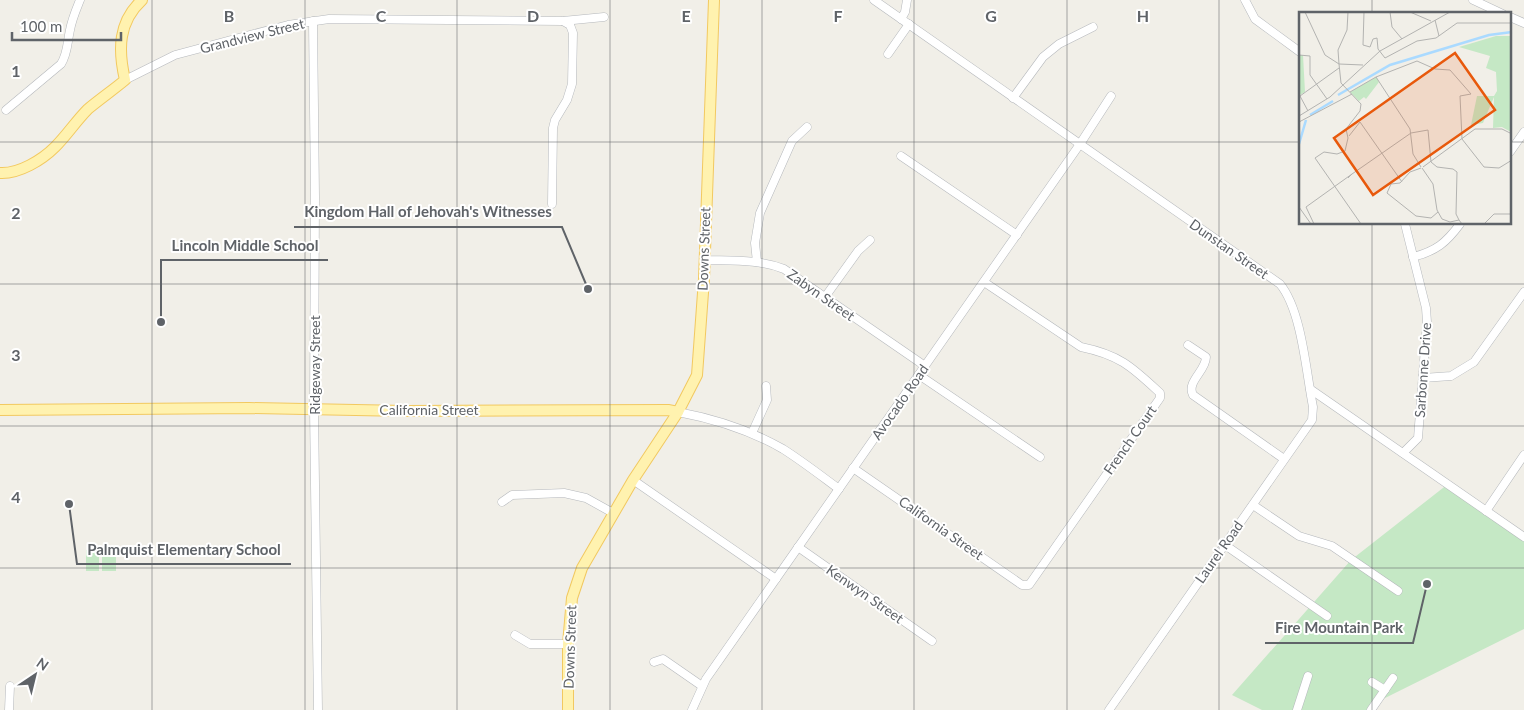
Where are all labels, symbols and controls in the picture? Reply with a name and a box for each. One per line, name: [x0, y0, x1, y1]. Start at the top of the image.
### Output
text: B: [224, 6, 234, 25]
text: C: [376, 6, 387, 25]
text: D: [527, 6, 539, 25]
text: E: [681, 6, 691, 25]
text: F: [833, 6, 843, 25]
text: G: [985, 6, 997, 25]
text: H: [1137, 6, 1149, 25]
scale bar: [12, 10, 121, 42]
inset map: [1299, 12, 1512, 225]
street label: Grandview Street: [198, 14, 306, 57]
text: 100 m: [20, 17, 62, 35]
text: 1: [11, 61, 21, 80]
callout: Kingdom Hall of Jehovah's Witnesses: [294, 197, 562, 227]
text: Kingdom Hall of Jehovah's Witnesses: [304, 202, 552, 220]
text: 2: [11, 203, 21, 222]
street label: Downs Street: [694, 207, 713, 291]
street label: Dunstan Street: [1187, 215, 1272, 282]
callout: Lincoln Middle School: [161, 230, 328, 260]
text: Lincoln Middle School: [172, 236, 318, 254]
street label: Zabyn Street: [784, 265, 858, 324]
street label: Ridgeway Street: [306, 315, 323, 415]
street label: Sarbonne Drive: [1411, 322, 1434, 418]
text: 3: [11, 345, 21, 364]
street label: Avocado Road: [867, 361, 932, 443]
street label: California Street: [379, 401, 479, 418]
street label: French Court: [1100, 402, 1160, 478]
text: 4: [11, 487, 21, 506]
street label: California Street: [896, 492, 987, 563]
street label: Laurel Road: [1191, 517, 1246, 586]
callout: Palmquist Elementary School: [77, 534, 291, 564]
text: Palmquist Elementary School: [87, 540, 281, 558]
street label: Kenwyn Street: [823, 561, 907, 626]
street label: Downs Street: [560, 605, 579, 689]
callout: Fire Mountain Park: [1265, 613, 1413, 643]
text: Fire Mountain Park: [1275, 618, 1404, 636]
north arrow: [10, 650, 60, 700]
text: N: [33, 654, 52, 674]

